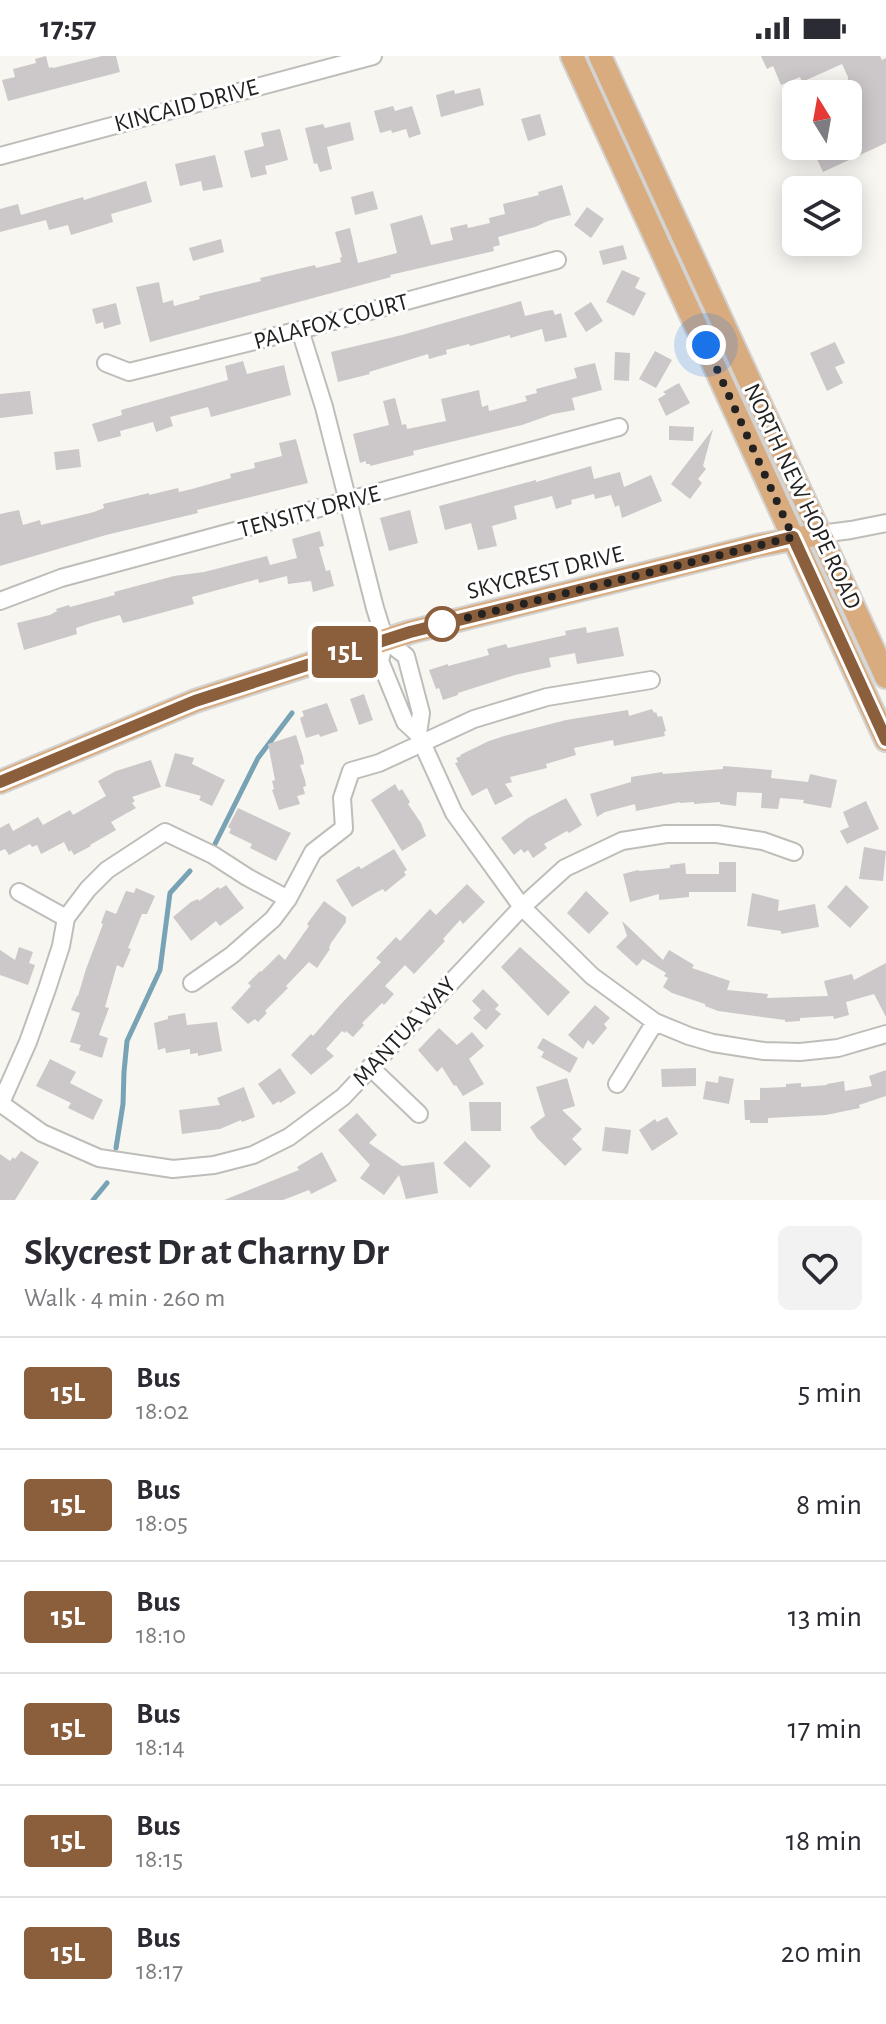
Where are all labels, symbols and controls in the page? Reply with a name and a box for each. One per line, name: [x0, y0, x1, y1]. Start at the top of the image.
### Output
text: 17:57: [40, 13, 97, 43]
street label: KINCAID DRIVE: [112, 75, 261, 137]
north arrow: [782, 80, 862, 160]
map controls: [782, 80, 862, 256]
button: layers: [782, 176, 862, 256]
street label: PALAFOX COURT: [251, 290, 411, 354]
your location: [686, 325, 726, 365]
street label: NORTH NEW HOPE ROAD: [739, 380, 865, 613]
street label: TENSITY DRIVE: [236, 481, 383, 542]
street label: SKYCREST DRIVE: [465, 542, 626, 604]
unlabelled marker: [425, 607, 459, 641]
line badge: 15L: [299, 626, 391, 678]
text: 15L: [328, 638, 362, 666]
street label: MANTUA WAY: [348, 972, 461, 1091]
button: heart: [778, 1226, 862, 1310]
text: Skycrest Dr at Charny Dr: [24, 1234, 389, 1272]
text: Walk · 4 min · 260 m: [24, 1285, 225, 1311]
text: Bus: [136, 1363, 181, 1393]
text: 5 min: [798, 1378, 862, 1408]
text: 15L: [51, 1379, 85, 1407]
text: 18:02: [136, 1398, 189, 1424]
text: Bus: [136, 1475, 181, 1505]
text: 8 min: [796, 1490, 862, 1520]
text: 15L: [51, 1491, 85, 1519]
text: 18:05: [136, 1510, 188, 1536]
text: Bus: [136, 1587, 181, 1617]
text: 13 min: [788, 1602, 862, 1632]
text: 15L: [51, 1603, 85, 1631]
text: 18:10: [136, 1622, 186, 1648]
text: Bus: [136, 1699, 181, 1729]
text: 17 min: [787, 1714, 862, 1744]
text: 15L: [51, 1715, 85, 1743]
text: 18:14: [136, 1734, 185, 1760]
text: Bus: [136, 1811, 181, 1841]
text: 18 min: [786, 1826, 862, 1856]
text: 15L: [51, 1827, 85, 1855]
text: 18:15: [136, 1846, 183, 1872]
text: Bus: [136, 1923, 181, 1953]
text: 20 min: [781, 1938, 862, 1968]
text: 15L: [51, 1939, 85, 1967]
text: 18:17: [136, 1958, 183, 1984]

